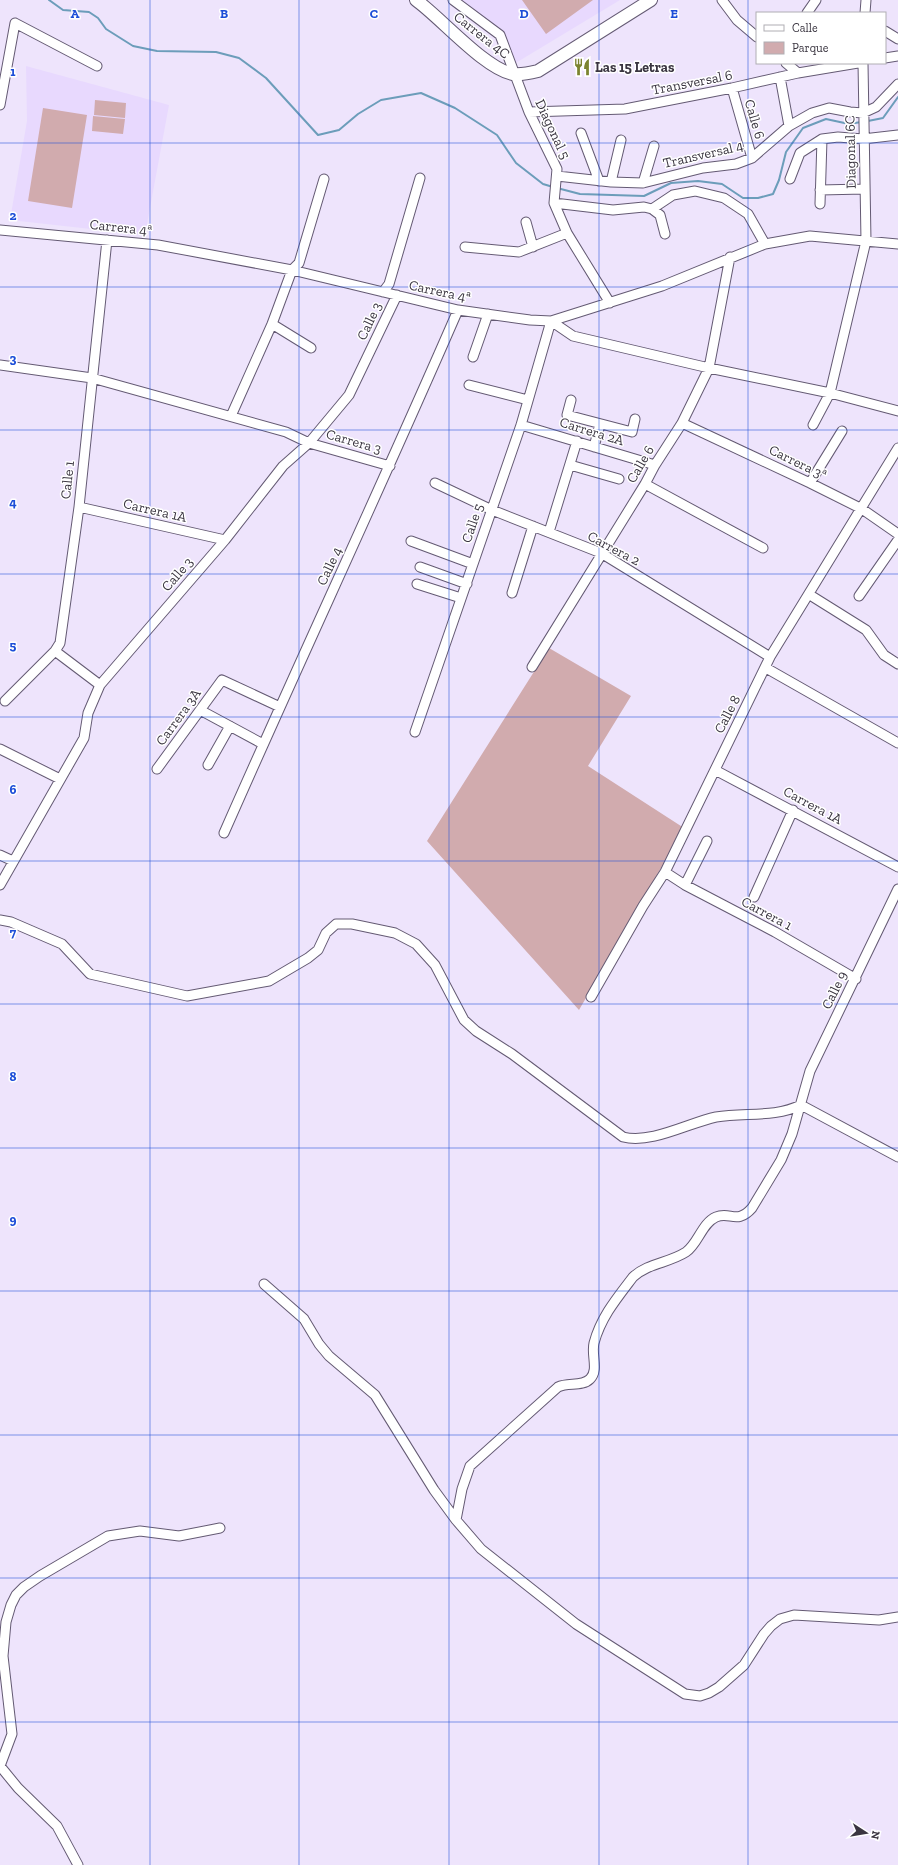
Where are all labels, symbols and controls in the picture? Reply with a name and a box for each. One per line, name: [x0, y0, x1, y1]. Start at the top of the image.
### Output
text: A: [71, 6, 80, 21]
text: B: [220, 6, 228, 21]
text: C: [370, 6, 378, 21]
text: D: [519, 6, 529, 21]
text: E: [670, 6, 678, 21]
street label: Carrera 4C: [450, 8, 513, 63]
legend: [756, 12, 886, 64]
text: Calle: [792, 21, 818, 35]
text: Parque: [792, 41, 829, 55]
restaurant icon: Las 15 Letras: [572, 57, 592, 77]
place label: Las 15 Letras: [595, 59, 675, 76]
text: 1: [10, 64, 16, 79]
street label: Transversal 6: [650, 66, 734, 99]
street label: Diagonal 5: [531, 96, 574, 162]
street label: Calle 6: [741, 97, 768, 141]
street label: Diagonal 6C: [841, 115, 860, 189]
street label: Transversal 4: [661, 137, 745, 172]
text: 2: [10, 208, 17, 223]
street label: Carrera 4ª: [89, 216, 153, 239]
street label: Carrera 4ª: [407, 277, 472, 306]
street label: Calle 3: [353, 299, 386, 343]
text: 3: [10, 351, 17, 366]
street label: Carrera 2A: [558, 414, 627, 450]
street label: Carrera 3: [324, 425, 384, 458]
street label: Carrera 3ª: [766, 441, 829, 484]
street label: Calle 6: [623, 442, 658, 486]
street label: Calle 1: [57, 459, 78, 500]
text: 4: [9, 495, 17, 510]
street label: Carrera 1A: [122, 495, 189, 526]
street label: Calle 5: [458, 501, 487, 545]
street label: Carrera 2: [585, 528, 643, 569]
street label: Calle 4: [313, 544, 346, 588]
street label: Calle 3: [158, 554, 197, 595]
text: 5: [10, 638, 17, 653]
street label: Carrera 3A: [152, 685, 205, 749]
street label: Calle 8: [711, 692, 744, 736]
text: 6: [10, 782, 17, 797]
street label: Carrera 1A: [780, 783, 846, 829]
street label: Carrera 1: [738, 893, 796, 934]
text: 7: [10, 925, 17, 940]
street label: Calle 9: [818, 968, 851, 1012]
text: 8: [9, 1069, 17, 1084]
text: 9: [10, 1212, 17, 1227]
north arrow: [846, 1813, 886, 1853]
text: N: [868, 1830, 883, 1841]

